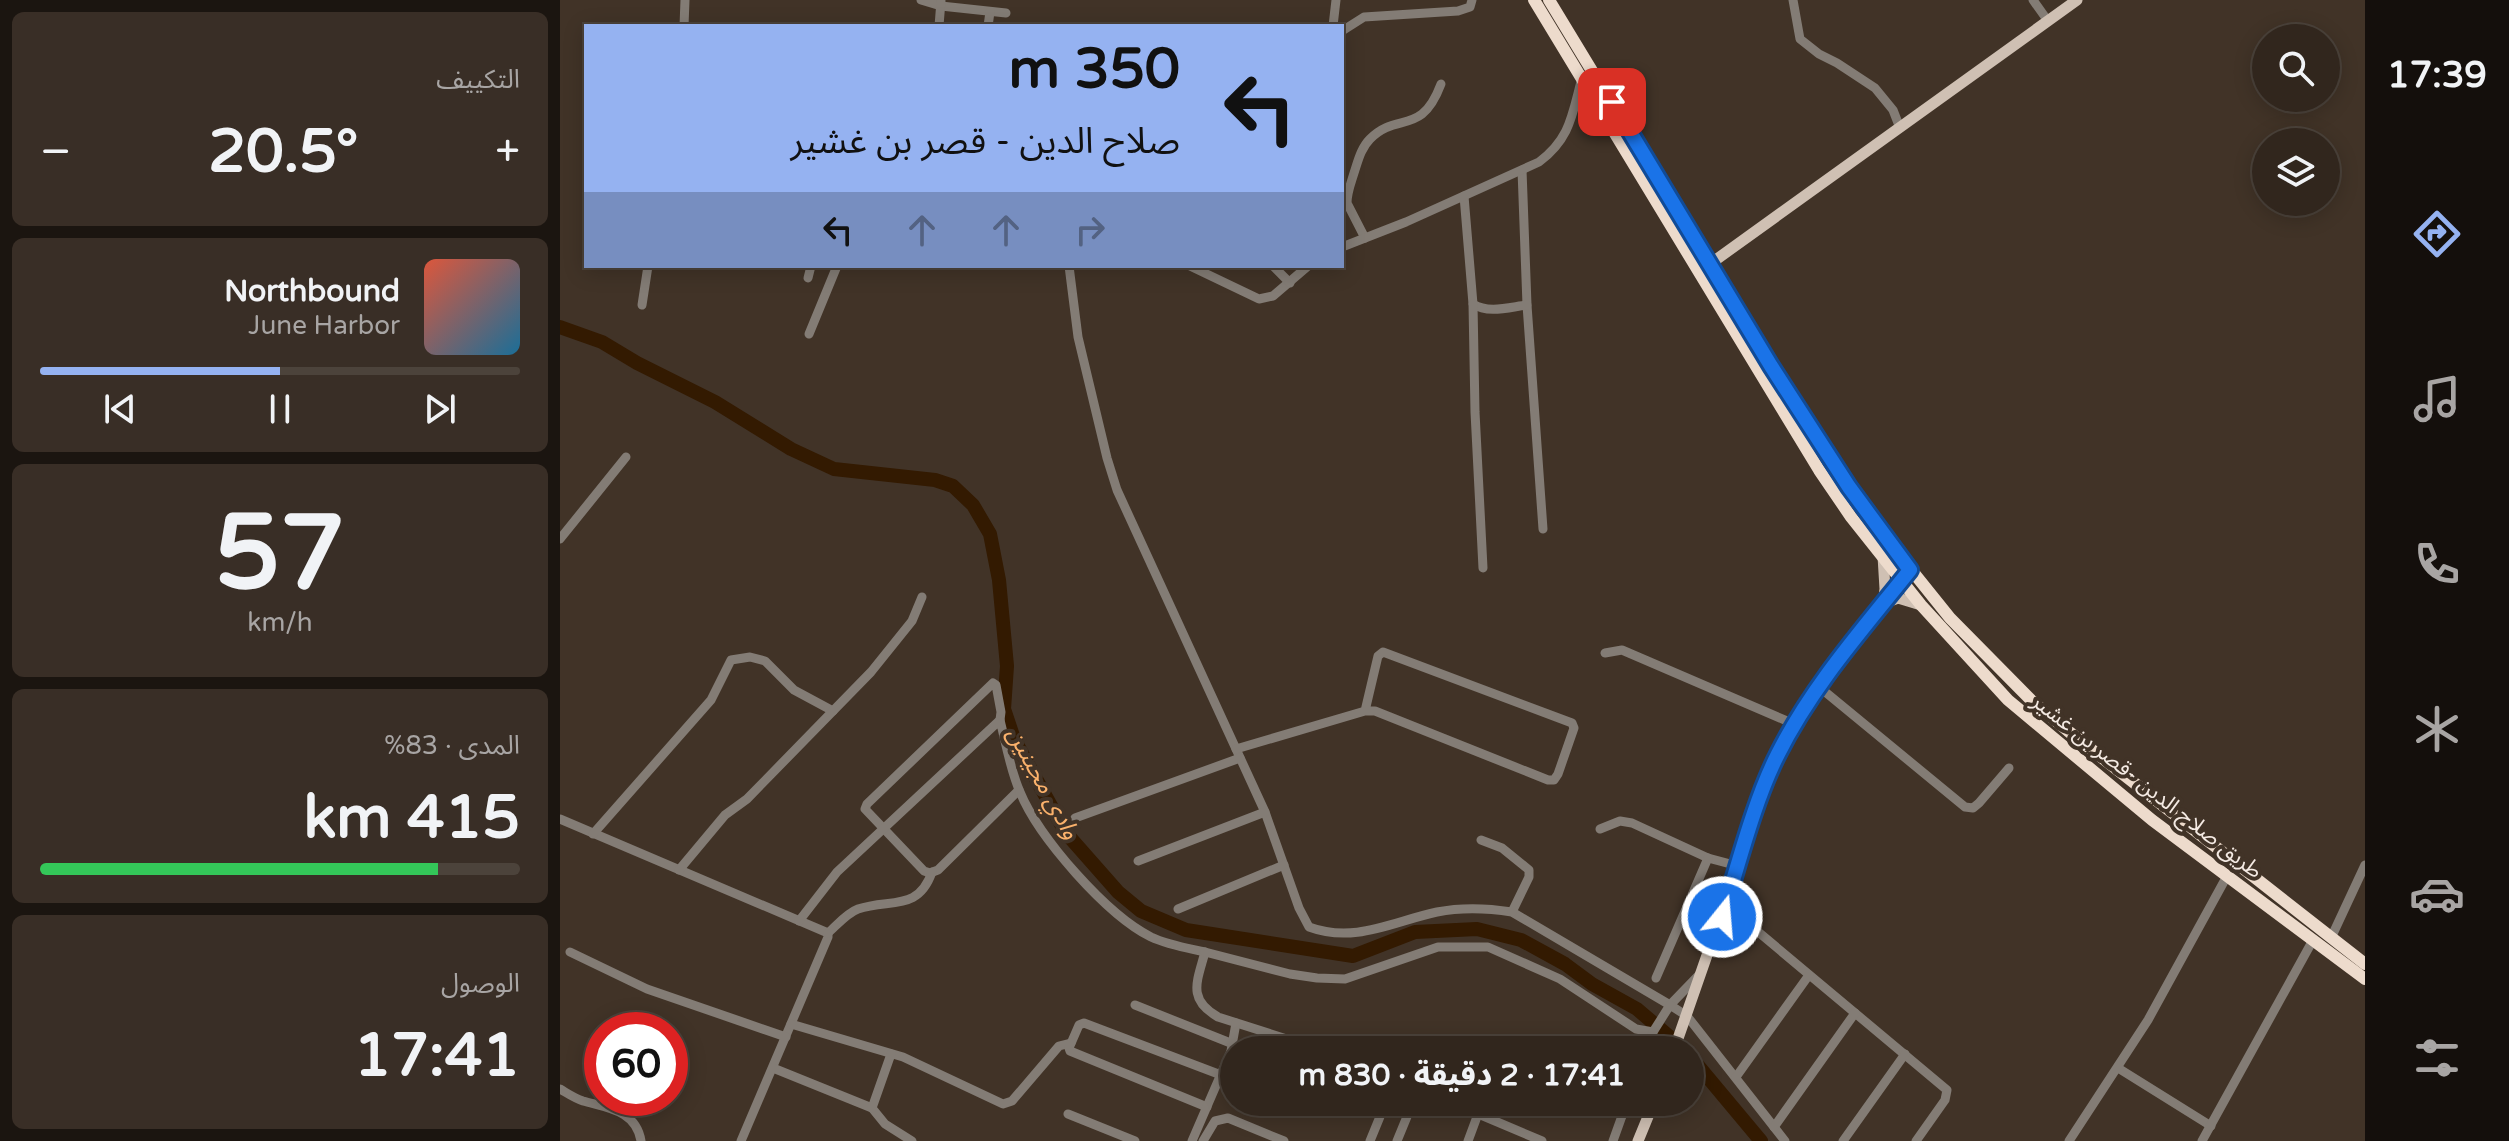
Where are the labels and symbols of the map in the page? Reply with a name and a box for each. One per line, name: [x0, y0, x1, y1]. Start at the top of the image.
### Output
pin: [1578, 68, 1646, 136]
street label: طريق صلاح الدين -قصر بن غشير: [2024, 687, 2267, 886]
water label: وادي مجينين: [997, 722, 1086, 846]
position arrow: [1680, 875, 1764, 959]
speed limit sign: 60: [584, 1012, 688, 1116]

